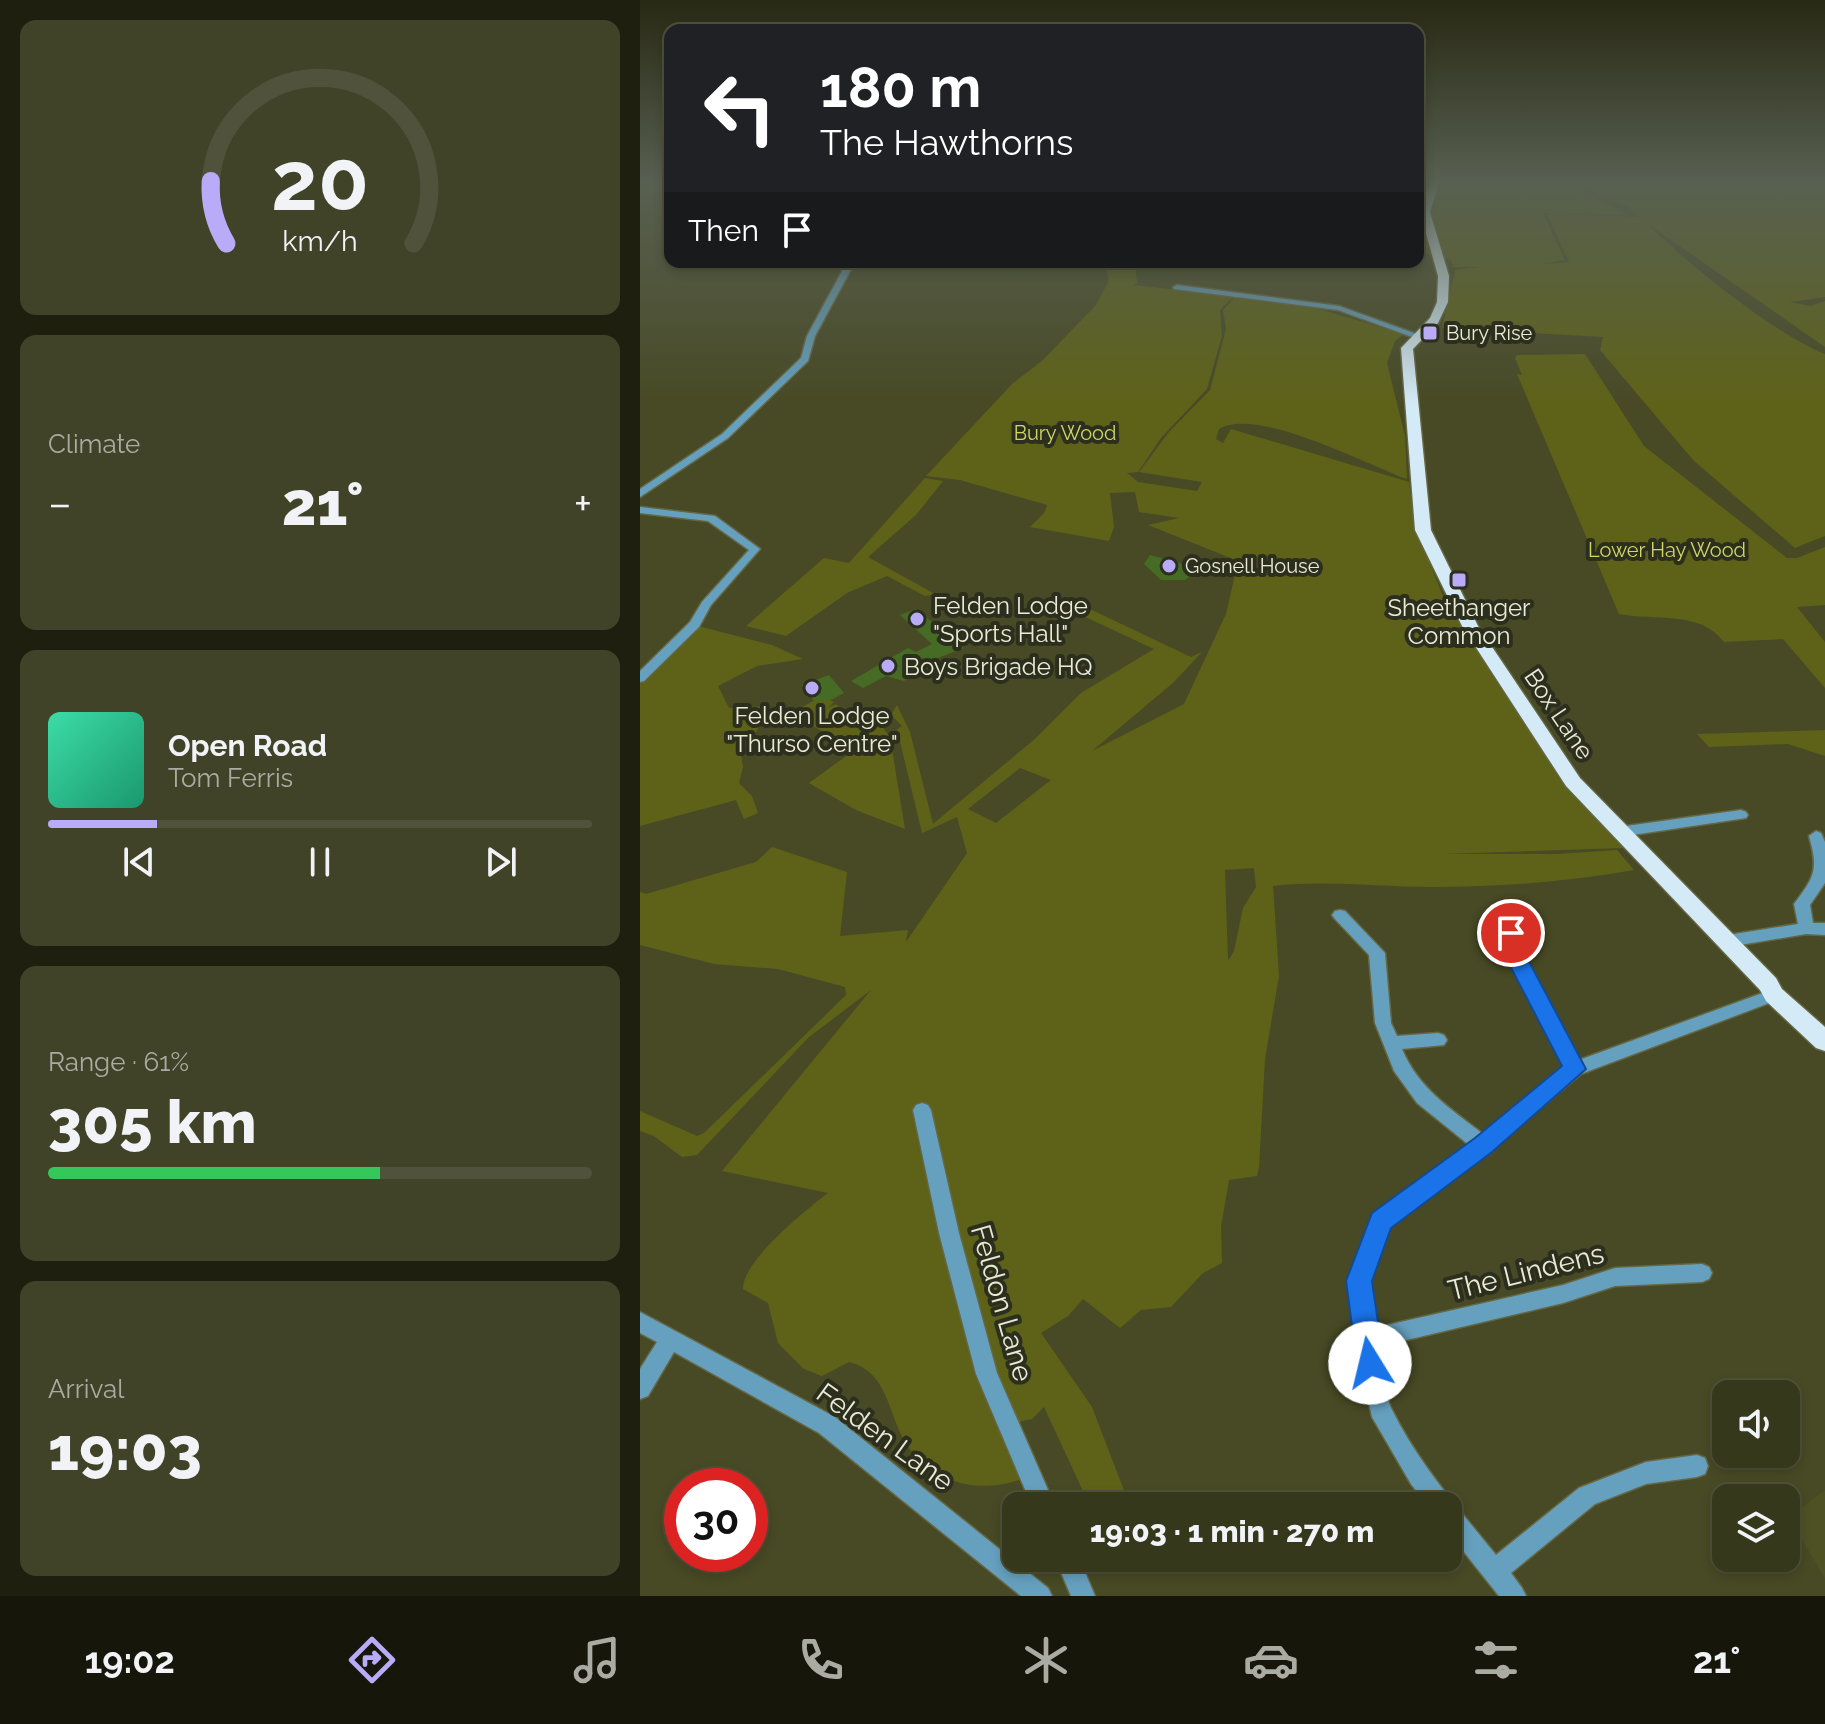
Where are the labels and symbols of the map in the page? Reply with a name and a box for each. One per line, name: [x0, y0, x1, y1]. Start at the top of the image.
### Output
place label: Bury Rise: [1446, 321, 1533, 345]
marker: Bury Rise: [1421, 324, 1439, 342]
park label: Bury Wood: [1014, 421, 1116, 445]
park label: Lower Hay Wood: [1588, 538, 1746, 562]
place label: Gosnell House: [1185, 554, 1320, 578]
marker: Gosnell House: [1160, 557, 1178, 575]
marker: Sheethanger Common: [1450, 571, 1468, 589]
place label: Felden Lodge "Sports Hall": [933, 591, 1088, 648]
place label: Sheethanger Common: [1387, 593, 1531, 650]
marker: Felden Lodge "Sports Hall": [908, 610, 926, 628]
place label: Boys Brigade HQ: [904, 652, 1093, 681]
marker: Boys Brigade HQ: [879, 657, 897, 675]
street label: Box Lane: [1518, 663, 1600, 765]
marker: Felden Lodge "Thurso Centre": [803, 679, 821, 697]
place label: Felden Lodge "Thurso Centre": [726, 701, 898, 758]
pin: [1477, 899, 1545, 967]
street label: Feldon Lane: [964, 1221, 1040, 1385]
street label: The Lindens: [1445, 1237, 1607, 1307]
position arrow: [1328, 1321, 1412, 1405]
street label: Felden Lane: [810, 1376, 960, 1498]
speed limit sign: 30: [664, 1468, 768, 1572]

